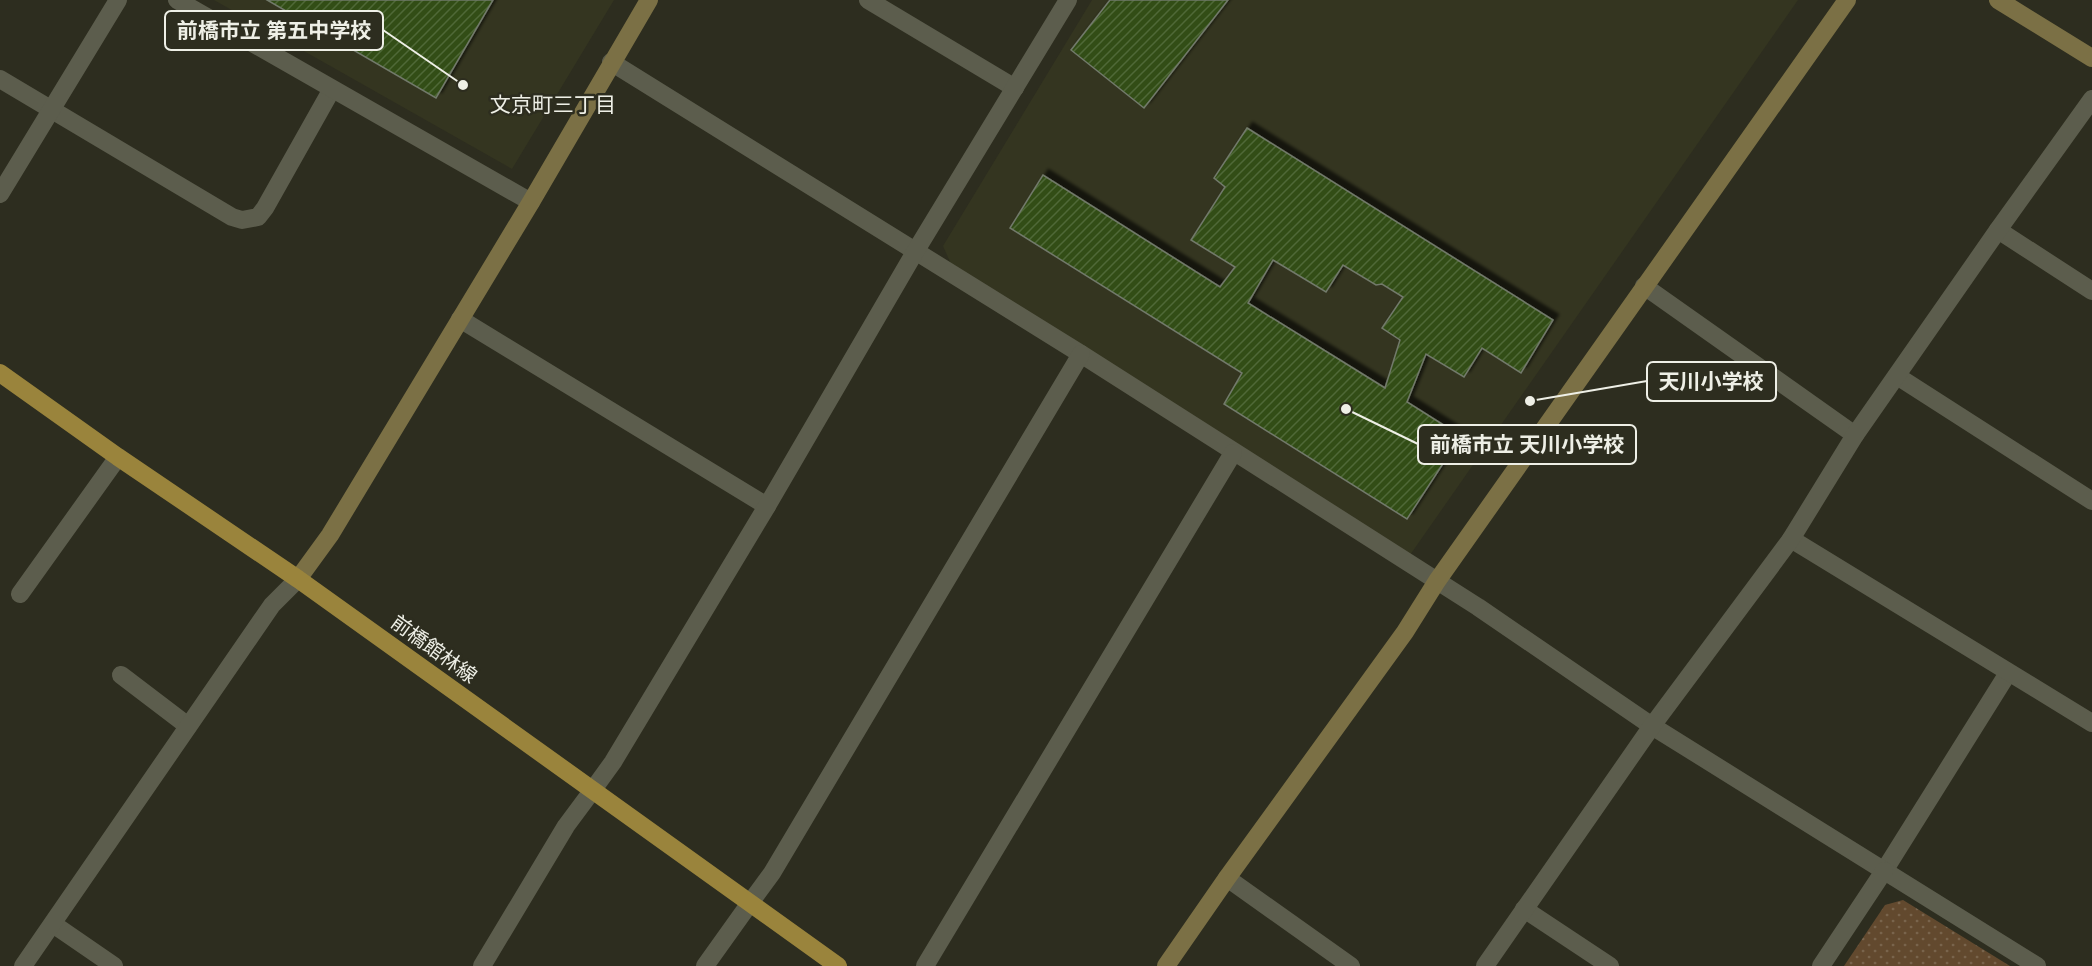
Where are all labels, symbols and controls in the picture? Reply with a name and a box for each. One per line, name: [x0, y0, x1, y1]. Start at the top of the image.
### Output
callout: 前橋市立 第五中学校: [165, 11, 383, 50]
text: 前橋市立 第五中学校: [177, 17, 371, 44]
district label: 文京町三丁目: [490, 91, 616, 118]
callout: 天川小学校: [1647, 362, 1776, 401]
text: 天川小学校: [1659, 368, 1764, 395]
callout: 前橋市立 天川小学校: [1418, 425, 1636, 464]
text: 前橋市立 天川小学校: [1430, 431, 1624, 458]
street label: 前橋館林線: [386, 609, 482, 689]

